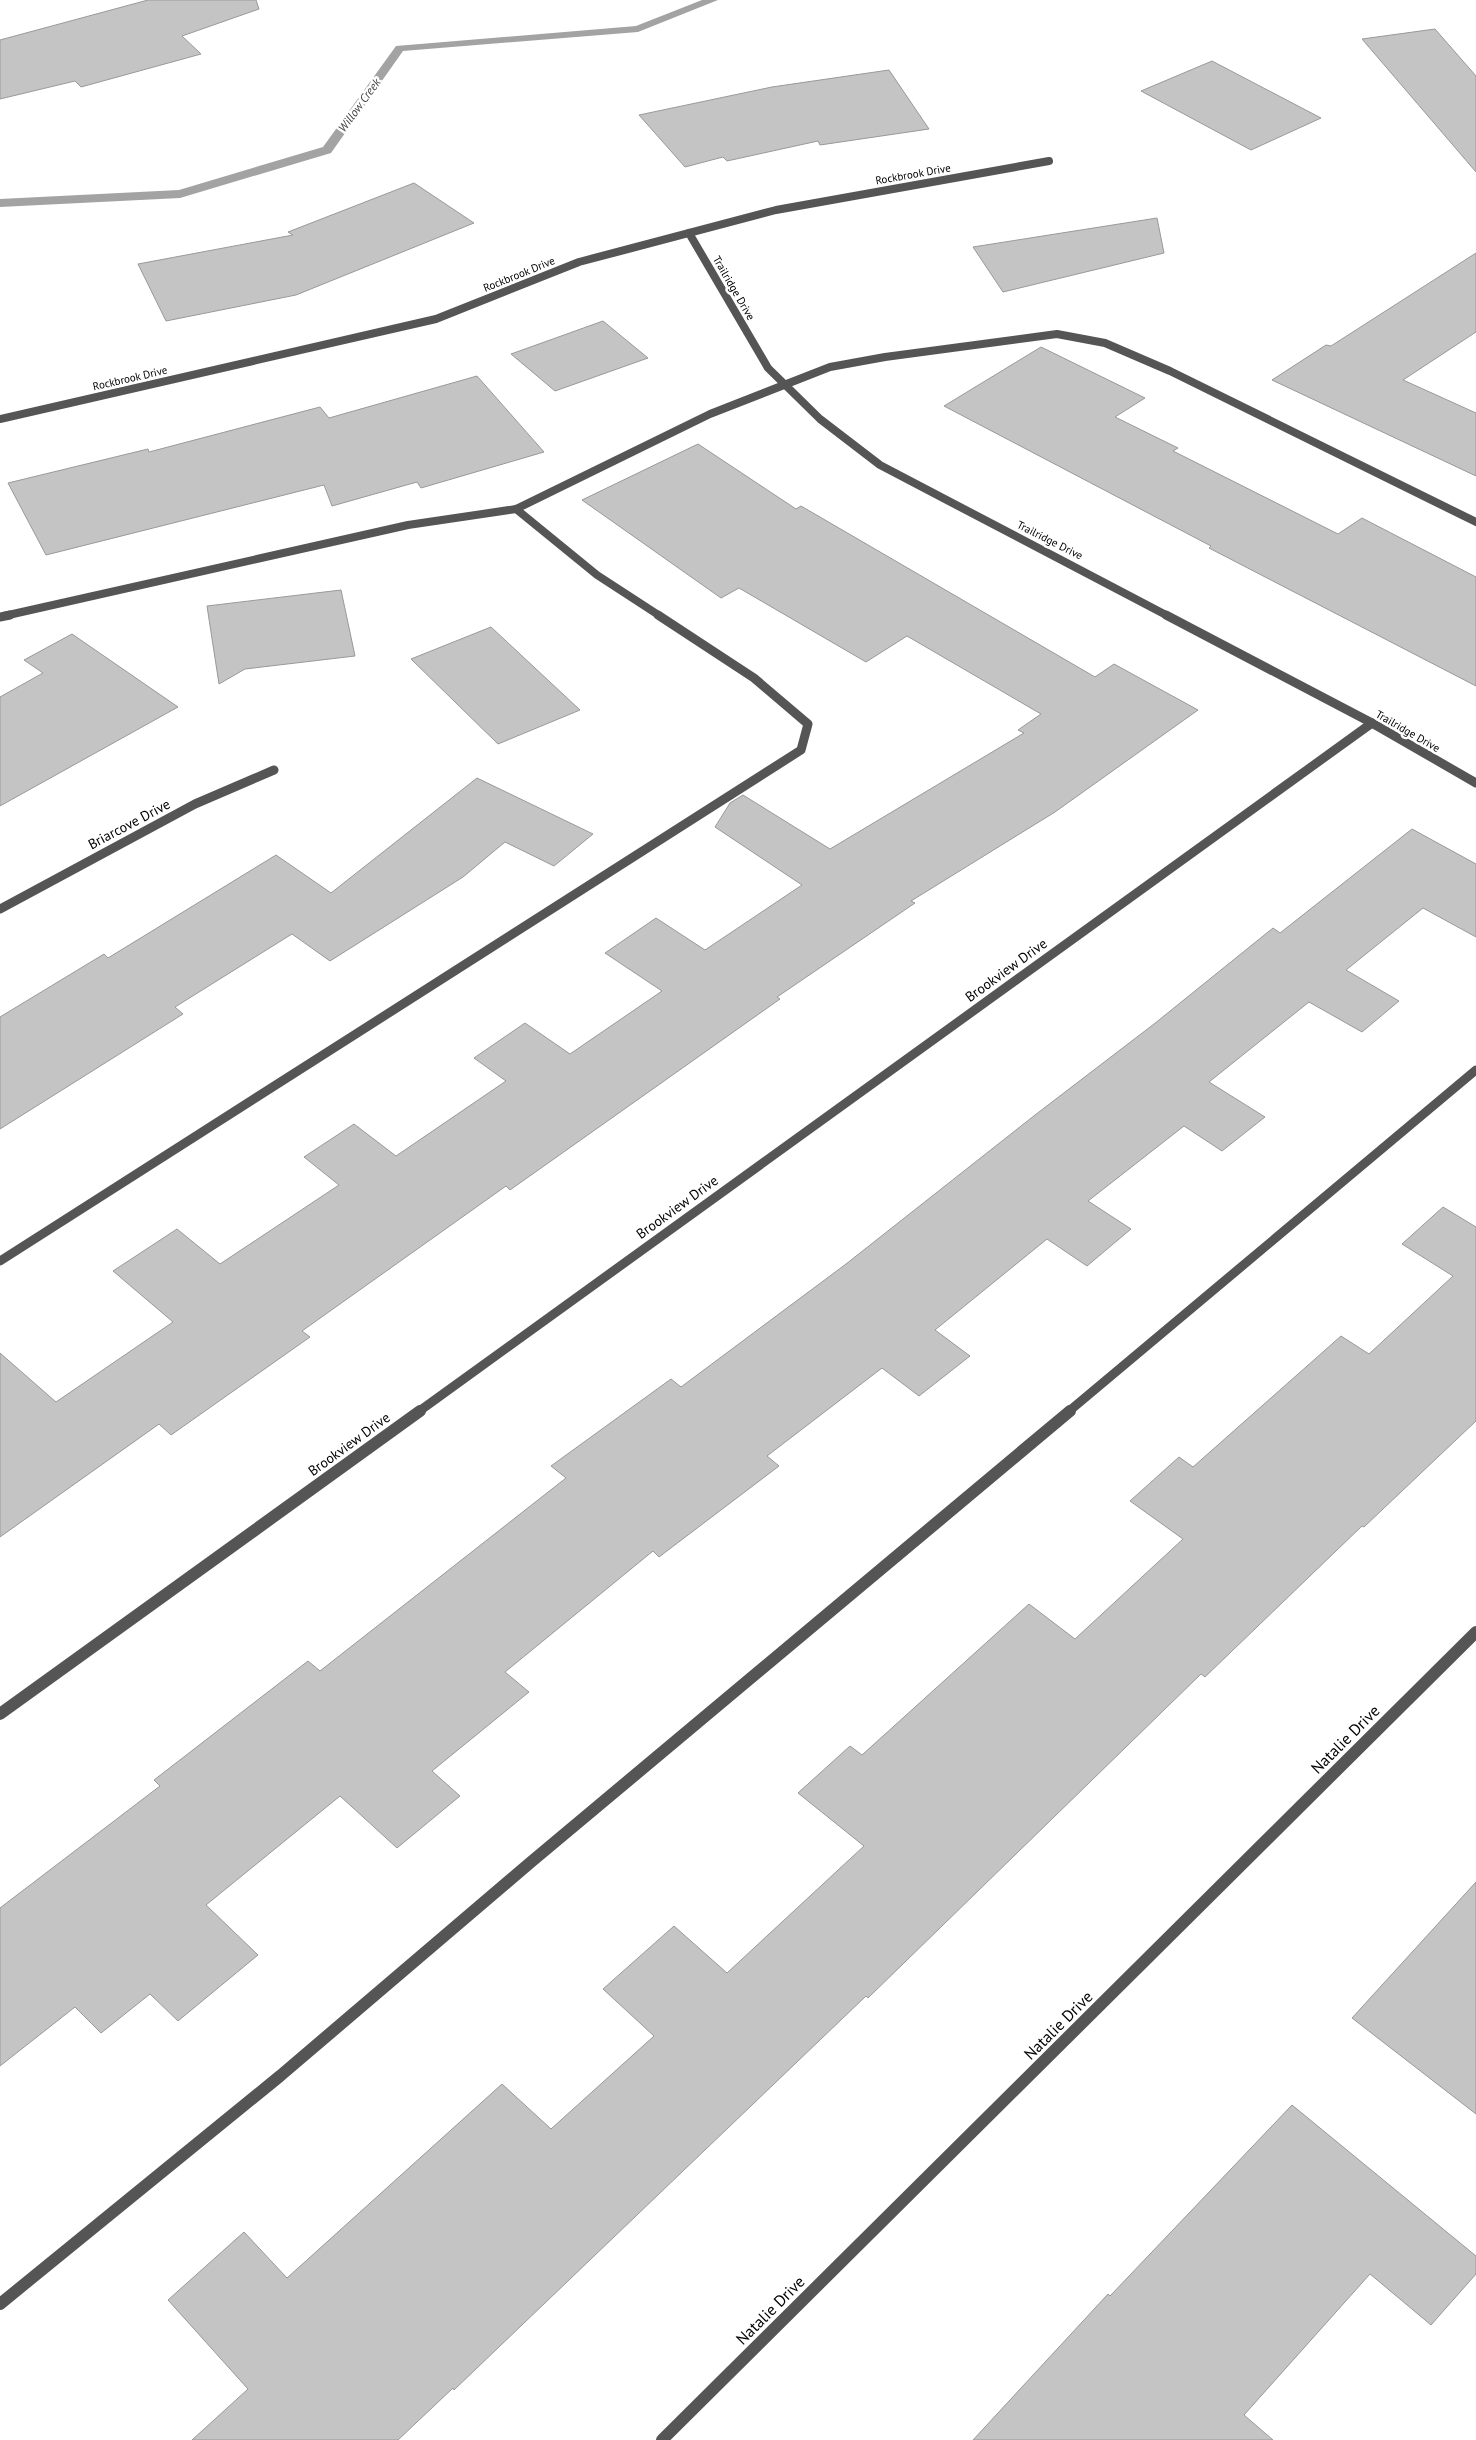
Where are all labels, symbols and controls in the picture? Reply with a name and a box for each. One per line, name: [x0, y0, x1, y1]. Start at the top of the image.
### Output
water label: Willow Creek: [335, 75, 384, 135]
street label: Rockbrook Drive: [874, 160, 952, 188]
street label: Rockbrook Drive: [481, 253, 557, 295]
street label: Trailridge Drive: [710, 253, 758, 323]
street label: Rockbrook Drive: [91, 363, 169, 393]
street label: Trailridge Drive: [1015, 517, 1086, 563]
street label: Trailridge Drive: [1373, 707, 1443, 755]
street label: Briarcove Drive: [85, 795, 173, 853]
street label: Brookview Drive: [961, 934, 1051, 1006]
street label: Brookview Drive: [632, 1171, 722, 1243]
street label: Brookview Drive: [304, 1408, 394, 1480]
street label: Natalie Drive: [1306, 1700, 1384, 1778]
street label: Natalie Drive: [1019, 1986, 1097, 2064]
street label: Natalie Drive: [731, 2271, 809, 2349]

